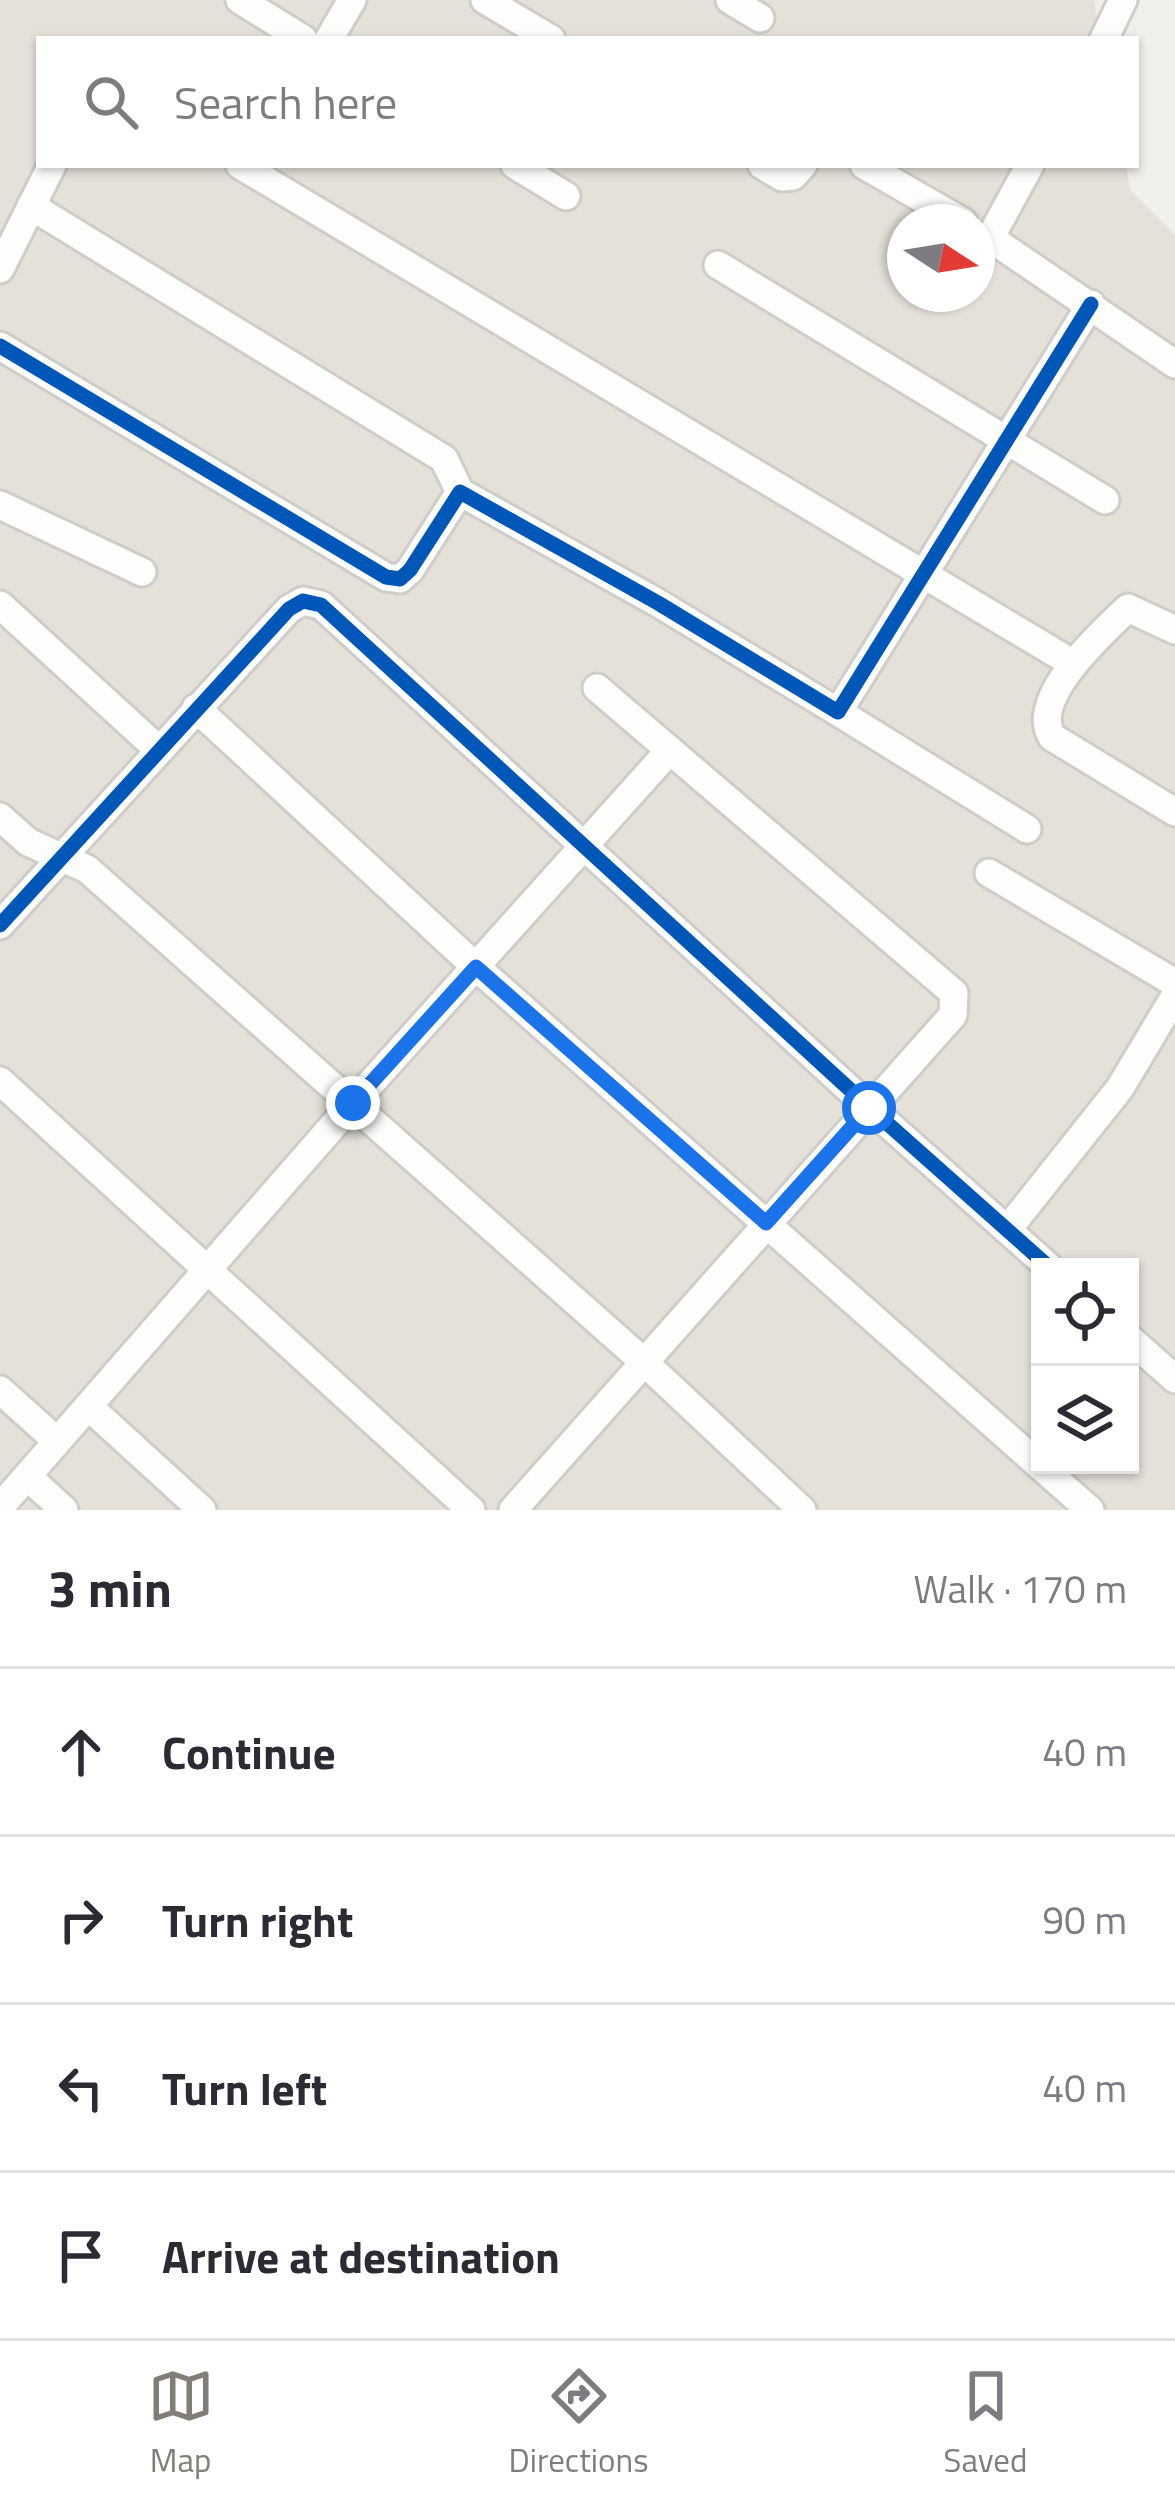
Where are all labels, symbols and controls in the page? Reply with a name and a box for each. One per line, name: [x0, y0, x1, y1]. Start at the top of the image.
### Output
search box: [36, 36, 1139, 168]
text: Search here: [174, 68, 397, 136]
icon: search: [78, 69, 144, 135]
north arrow: [887, 204, 995, 312]
route end: [326, 1076, 380, 1130]
route start: [842, 1081, 896, 1135]
map controls: [1031, 1258, 1139, 1474]
button: locate: [1031, 1258, 1139, 1366]
button: layers: [1031, 1366, 1139, 1474]
text: 3 min: [48, 1549, 172, 1627]
text: Walk · 170 m: [913, 1559, 1127, 1618]
text: Continue: [162, 1718, 336, 1786]
icon: ahead: [48, 1719, 114, 1785]
text: 40 m: [1042, 1722, 1127, 1781]
text: Turn right: [162, 1886, 353, 1954]
icon: right: [48, 1887, 114, 1953]
text: 90 m: [1042, 1890, 1127, 1949]
text: Turn left: [162, 2054, 327, 2122]
icon: left: [48, 2055, 114, 2121]
text: 40 m: [1042, 2058, 1127, 2117]
text: Arrive at destination: [162, 2222, 560, 2290]
icon: arrive: [48, 2223, 114, 2289]
tab: Map: [148, 2363, 214, 2485]
tab: Directions: [509, 2363, 649, 2485]
tab: Saved: [944, 2363, 1027, 2485]

